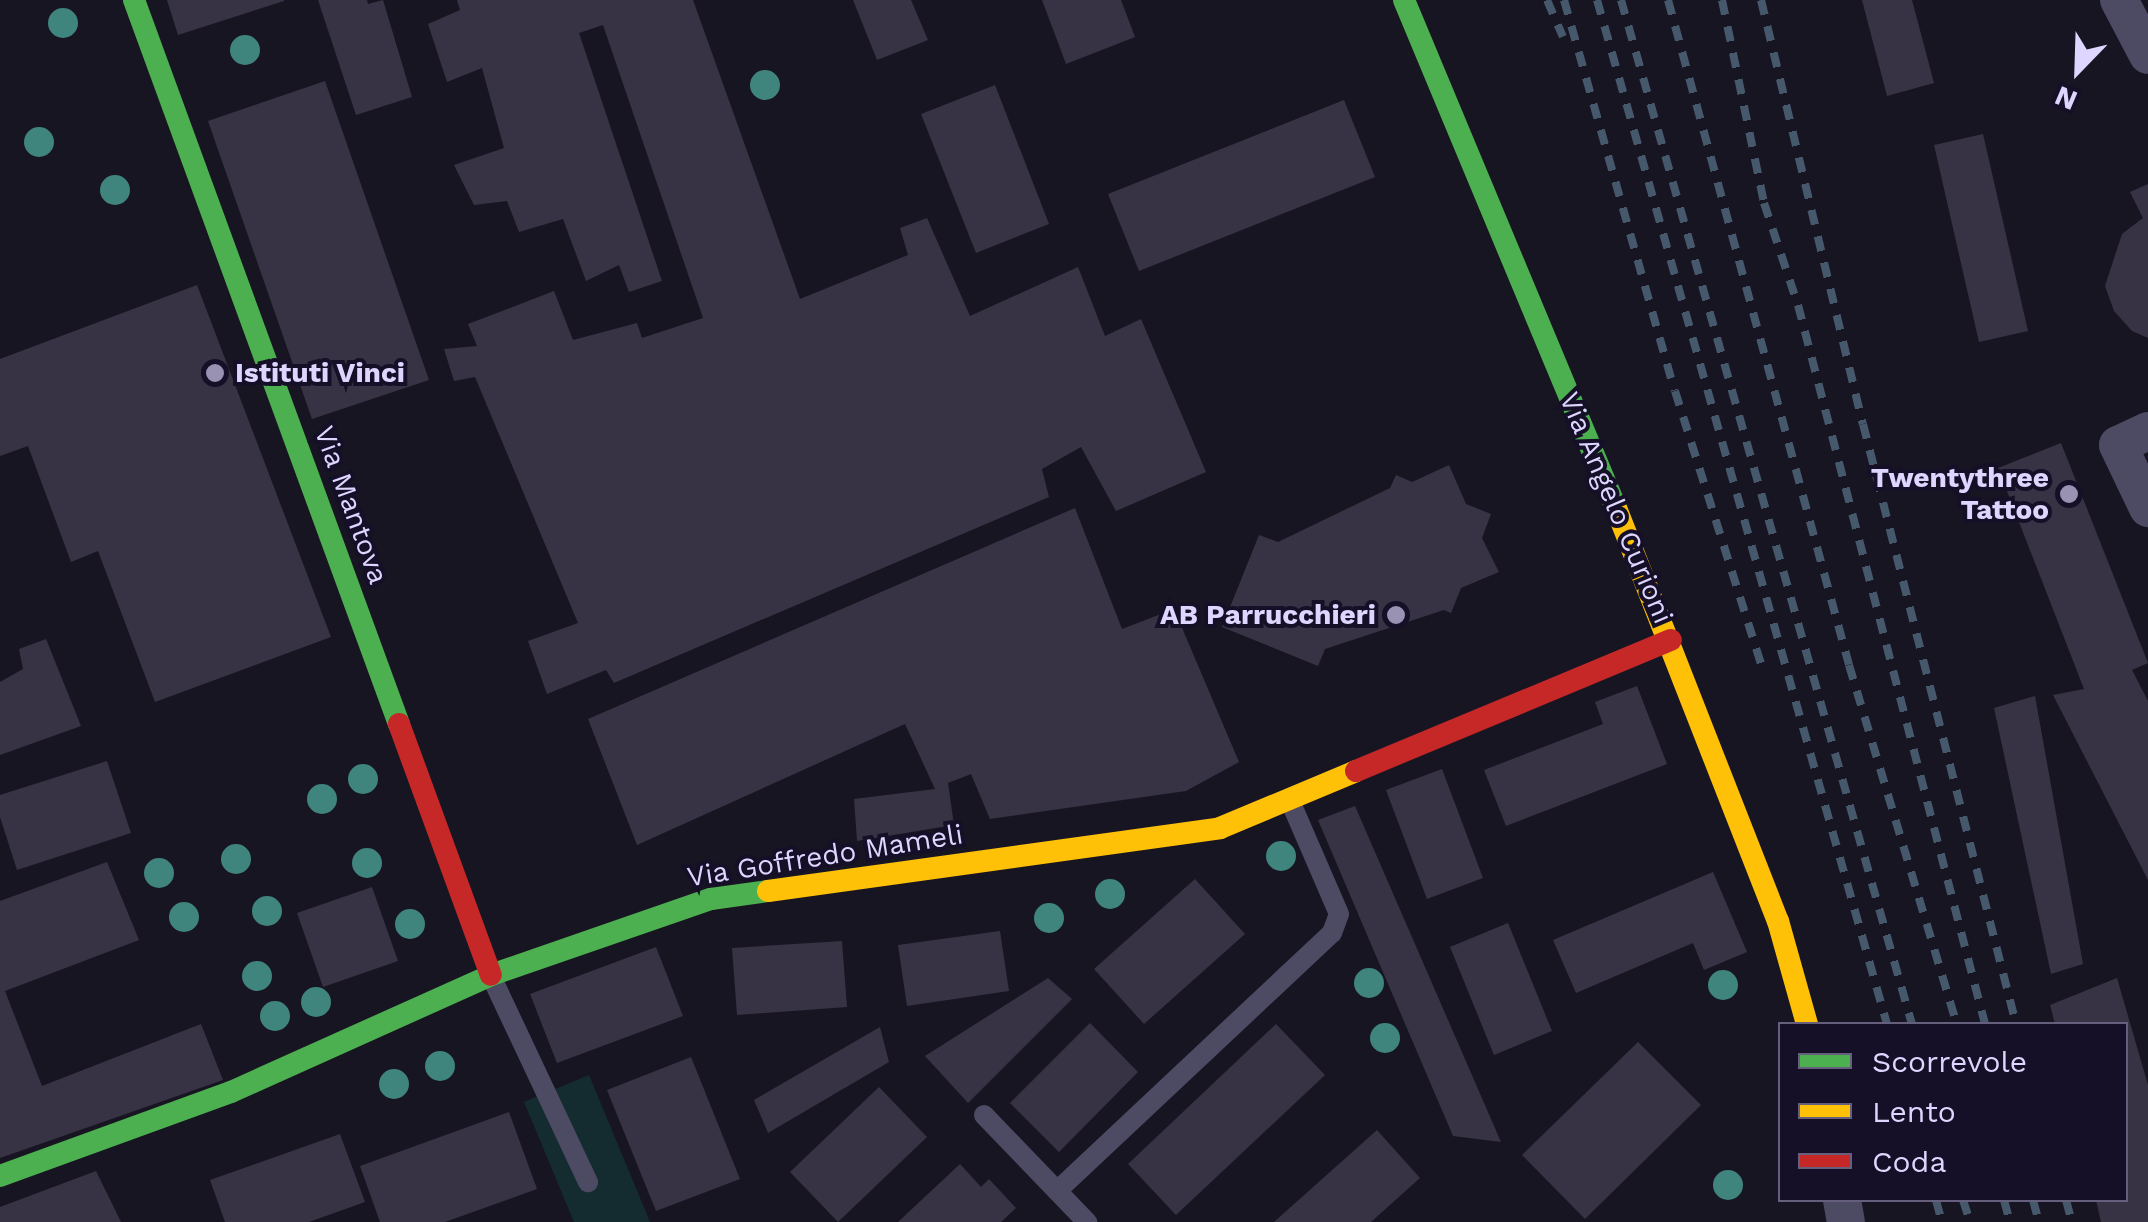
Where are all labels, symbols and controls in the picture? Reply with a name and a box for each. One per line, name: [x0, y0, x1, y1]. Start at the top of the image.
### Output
north arrow: [2028, 20, 2128, 120]
text: N: [2050, 79, 2082, 117]
place label: Istituti Vinci: [235, 356, 406, 390]
marker: Istituti Vinci: [204, 362, 226, 384]
street label: Via Angelo Curioni: [1552, 387, 1680, 629]
street label: Via Mantova: [307, 421, 395, 589]
place label: Twentythree Tattoo: [1871, 461, 2049, 527]
marker: Twentythree Tattoo: [2058, 483, 2080, 505]
place label: AB Parrucchieri: [1160, 598, 1376, 632]
marker: AB Parrucchieri: [1385, 604, 1407, 626]
street label: Via Goffredo Mameli: [684, 818, 966, 894]
legend: [1778, 1022, 2128, 1202]
text: Scorrevole: [1872, 1044, 2027, 1079]
text: Lento: [1872, 1094, 1956, 1129]
text: Coda: [1872, 1144, 1946, 1179]

